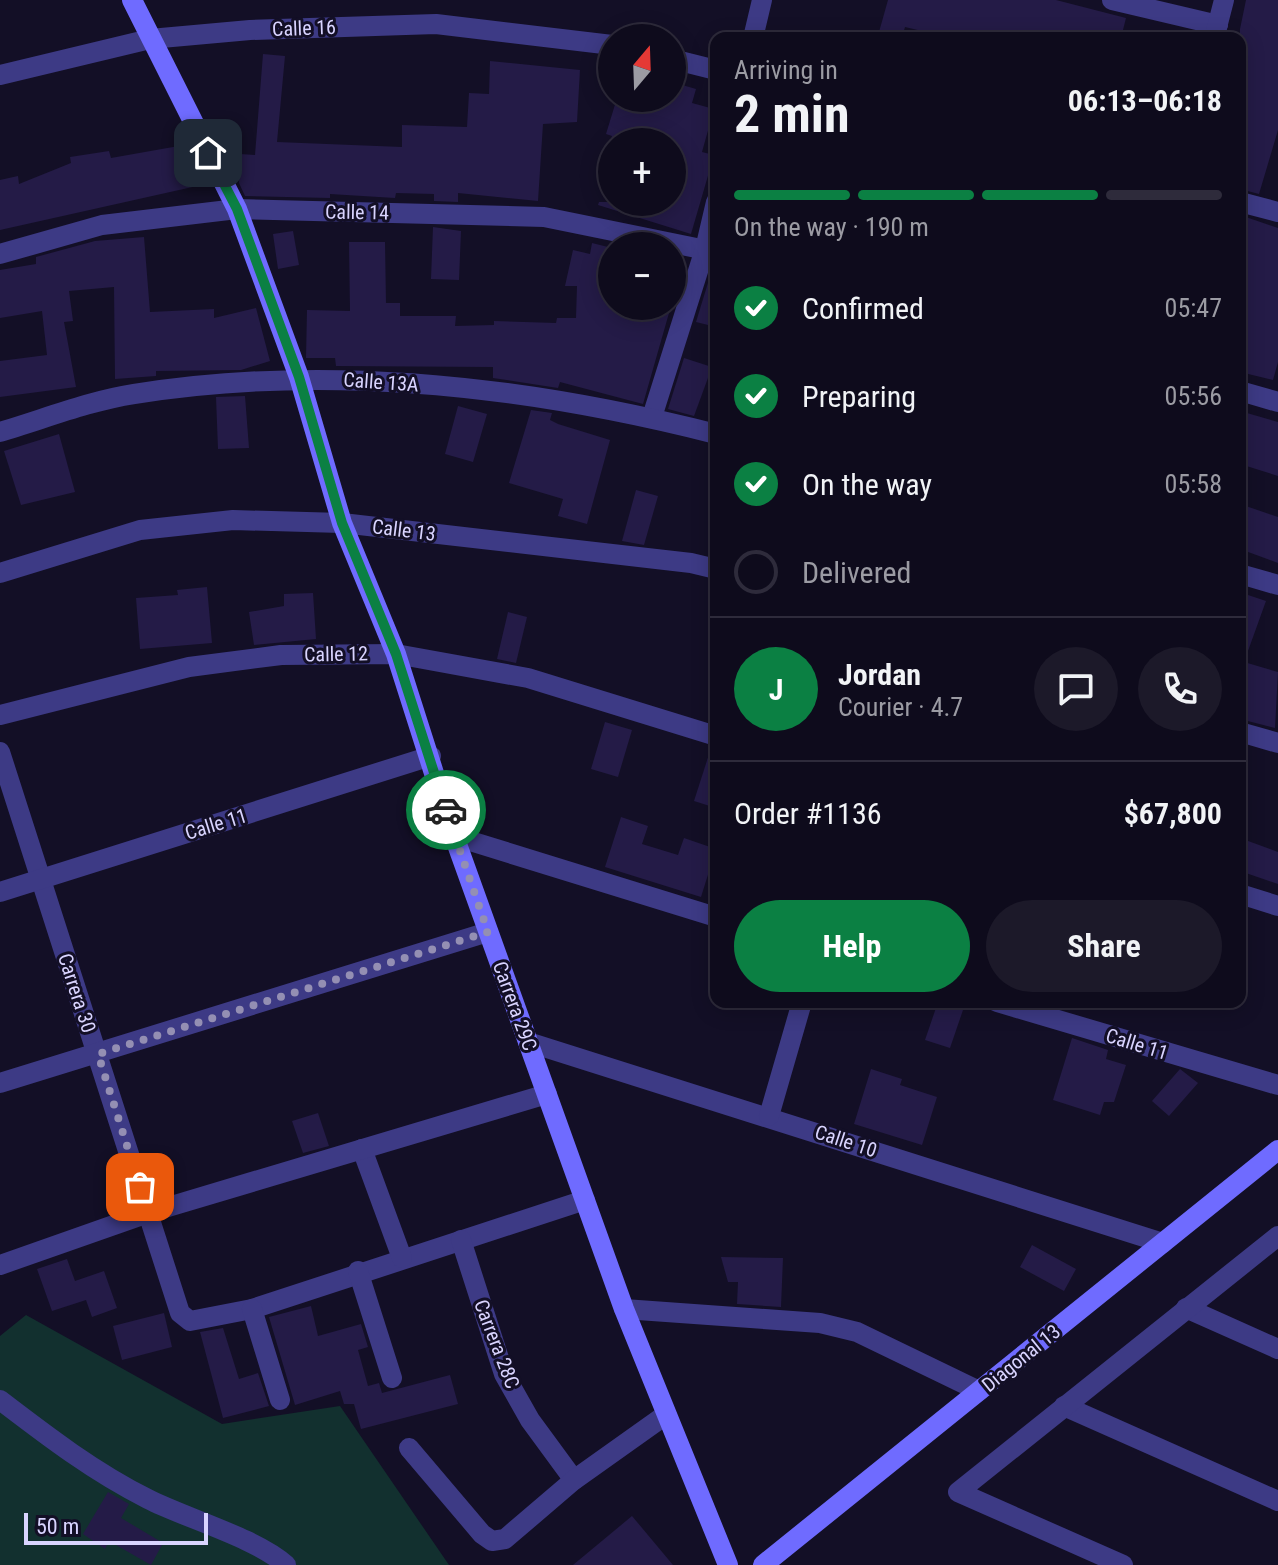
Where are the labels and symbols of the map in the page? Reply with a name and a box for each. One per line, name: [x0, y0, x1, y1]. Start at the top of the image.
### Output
street label: Calle 16: [272, 15, 336, 41]
north arrow: [598, 24, 686, 112]
pin: [174, 119, 242, 187]
street label: Calle 14: [325, 199, 389, 225]
street label: Calle 13A: [343, 367, 420, 397]
street label: Calle 13: [371, 514, 437, 546]
street label: Calle 12: [304, 641, 368, 667]
courier: [406, 770, 486, 850]
street label: Calle 11: [182, 803, 250, 845]
street label: Carrera 30: [53, 950, 101, 1036]
street label: Carrera 29C: [488, 958, 542, 1054]
street label: Calle 11: [1103, 1023, 1171, 1065]
street label: Calle 10: [812, 1120, 880, 1162]
pin: [106, 1153, 174, 1221]
street label: Carrera 28C: [469, 1296, 525, 1392]
street label: Diagonal 13: [977, 1319, 1065, 1397]
scale bar: [24, 1509, 208, 1545]

